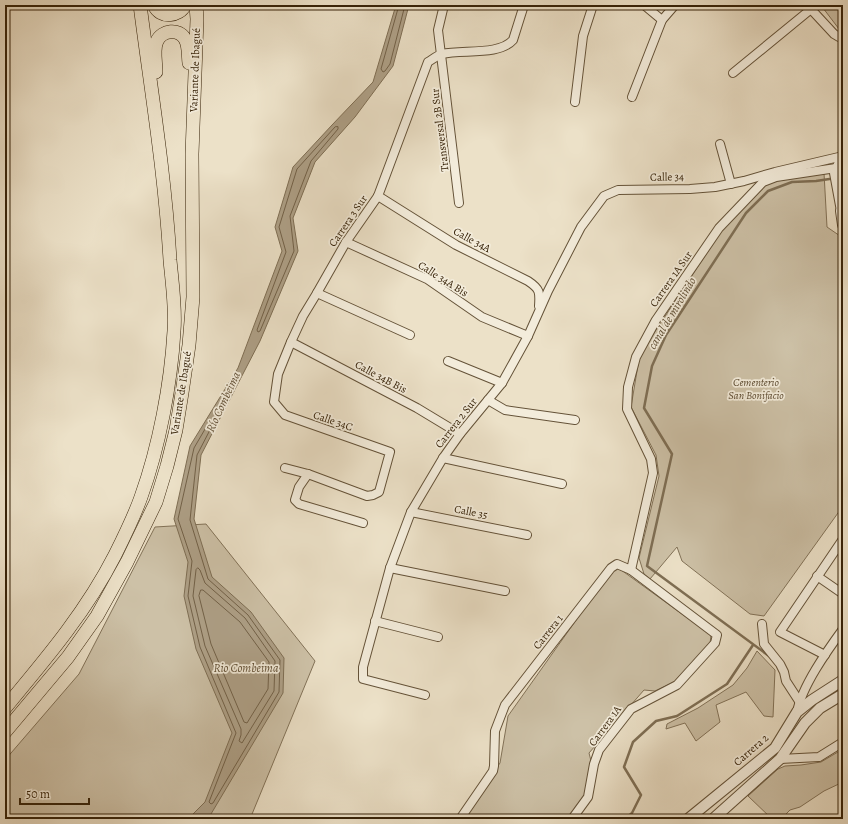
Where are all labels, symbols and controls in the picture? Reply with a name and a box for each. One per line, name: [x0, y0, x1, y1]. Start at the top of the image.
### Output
street label: Variante de Ibagué: [186, 28, 204, 113]
street label: Transversal 2B Sur: [427, 88, 453, 172]
street label: Calle 34: [650, 169, 684, 185]
street label: Carrera 3 Sur: [325, 192, 371, 250]
street label: Calle 34A: [451, 224, 494, 256]
street label: Carrera 1A Sur: [646, 248, 696, 310]
street label: Calle 34A Bis: [415, 258, 471, 300]
water label: canal de mirolindo: [644, 274, 700, 352]
street label: Variante de Ibagué: [167, 350, 195, 437]
street label: Calle 34B Bis: [352, 357, 410, 397]
water label: Río Combeima: [202, 369, 244, 435]
park label: Cementerio San Bonifacio: [728, 375, 784, 403]
street label: Carrera 2 Sur: [432, 395, 480, 451]
street label: Calle 34C: [311, 407, 355, 435]
street label: Calle 35: [453, 501, 489, 523]
street label: Carrera 1: [530, 611, 566, 653]
water label: Rio Combeima: [214, 660, 279, 676]
street label: Carrera 1A: [585, 702, 625, 749]
street label: Carrera 2: [730, 731, 772, 769]
scale bar: [20, 780, 89, 806]
text: 50 m: [26, 786, 50, 802]

